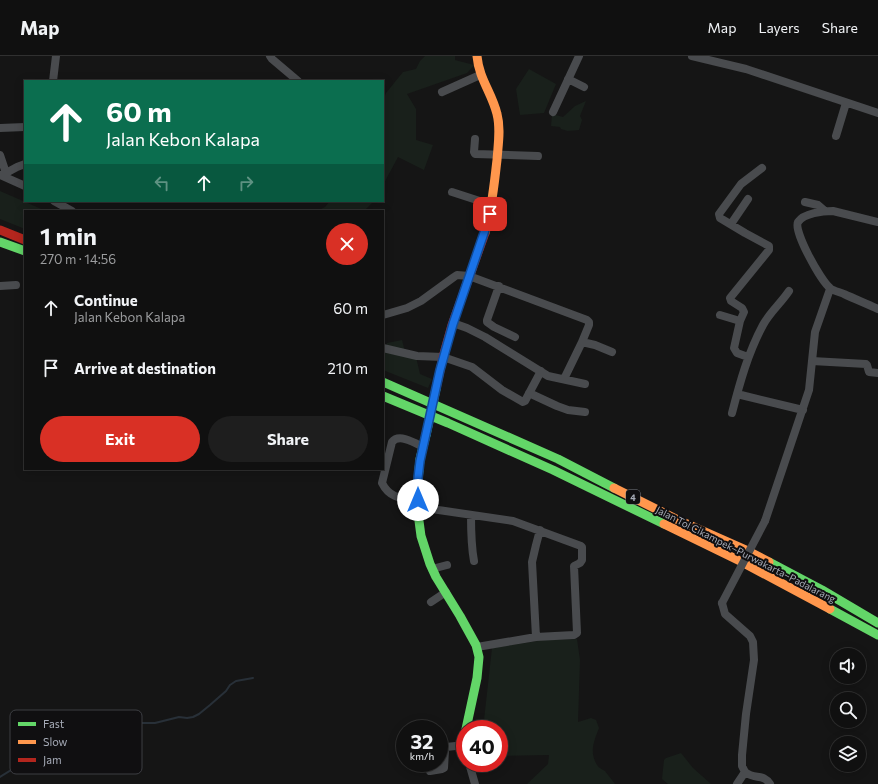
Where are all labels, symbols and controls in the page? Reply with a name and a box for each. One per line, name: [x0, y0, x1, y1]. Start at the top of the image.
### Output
text: Map: [20, 16, 59, 39]
text: Map: [708, 19, 736, 36]
text: Layers: [758, 19, 800, 36]
text: Share: [822, 19, 858, 36]
text: 60 m: [106, 94, 172, 128]
icon: ahead: [40, 96, 92, 148]
text: Jalan Kebon Kalapa: [106, 128, 260, 150]
icon: left: [151, 172, 173, 194]
icon: ahead: [193, 172, 215, 194]
icon: right: [235, 172, 257, 194]
pin: [473, 197, 507, 231]
icon: arrive: [479, 203, 501, 225]
text: 1 min: [40, 221, 97, 250]
button: close: [326, 223, 368, 265]
text: 270 m · 14:56: [40, 251, 116, 267]
text: Continue: [74, 291, 138, 309]
icon: ahead: [40, 297, 62, 319]
text: 60 m: [333, 299, 368, 317]
text: Jalan Kebon Kalapa: [74, 309, 185, 325]
icon: arrive: [40, 357, 62, 379]
text: Arrive at destination: [74, 359, 216, 377]
text: 210 m: [328, 359, 368, 377]
button: Exit: [40, 416, 200, 462]
button: Share: [208, 416, 368, 462]
position arrow: [397, 479, 439, 521]
road number: 4: [626, 490, 640, 504]
street label: Jalan Tol Cikampek–Purwakarta–Padalarang: [654, 503, 838, 605]
map controls: [830, 648, 866, 772]
button: sound: [830, 648, 866, 684]
button: search: [830, 692, 866, 728]
legend: [10, 710, 142, 774]
text: Fast: [43, 717, 65, 730]
speed limit sign: 40: [456, 720, 508, 772]
text: 32: [411, 729, 433, 753]
text: Slow: [43, 735, 68, 748]
button: layers: [830, 736, 866, 772]
text: km/h: [410, 750, 434, 762]
text: Jam: [43, 753, 62, 767]

